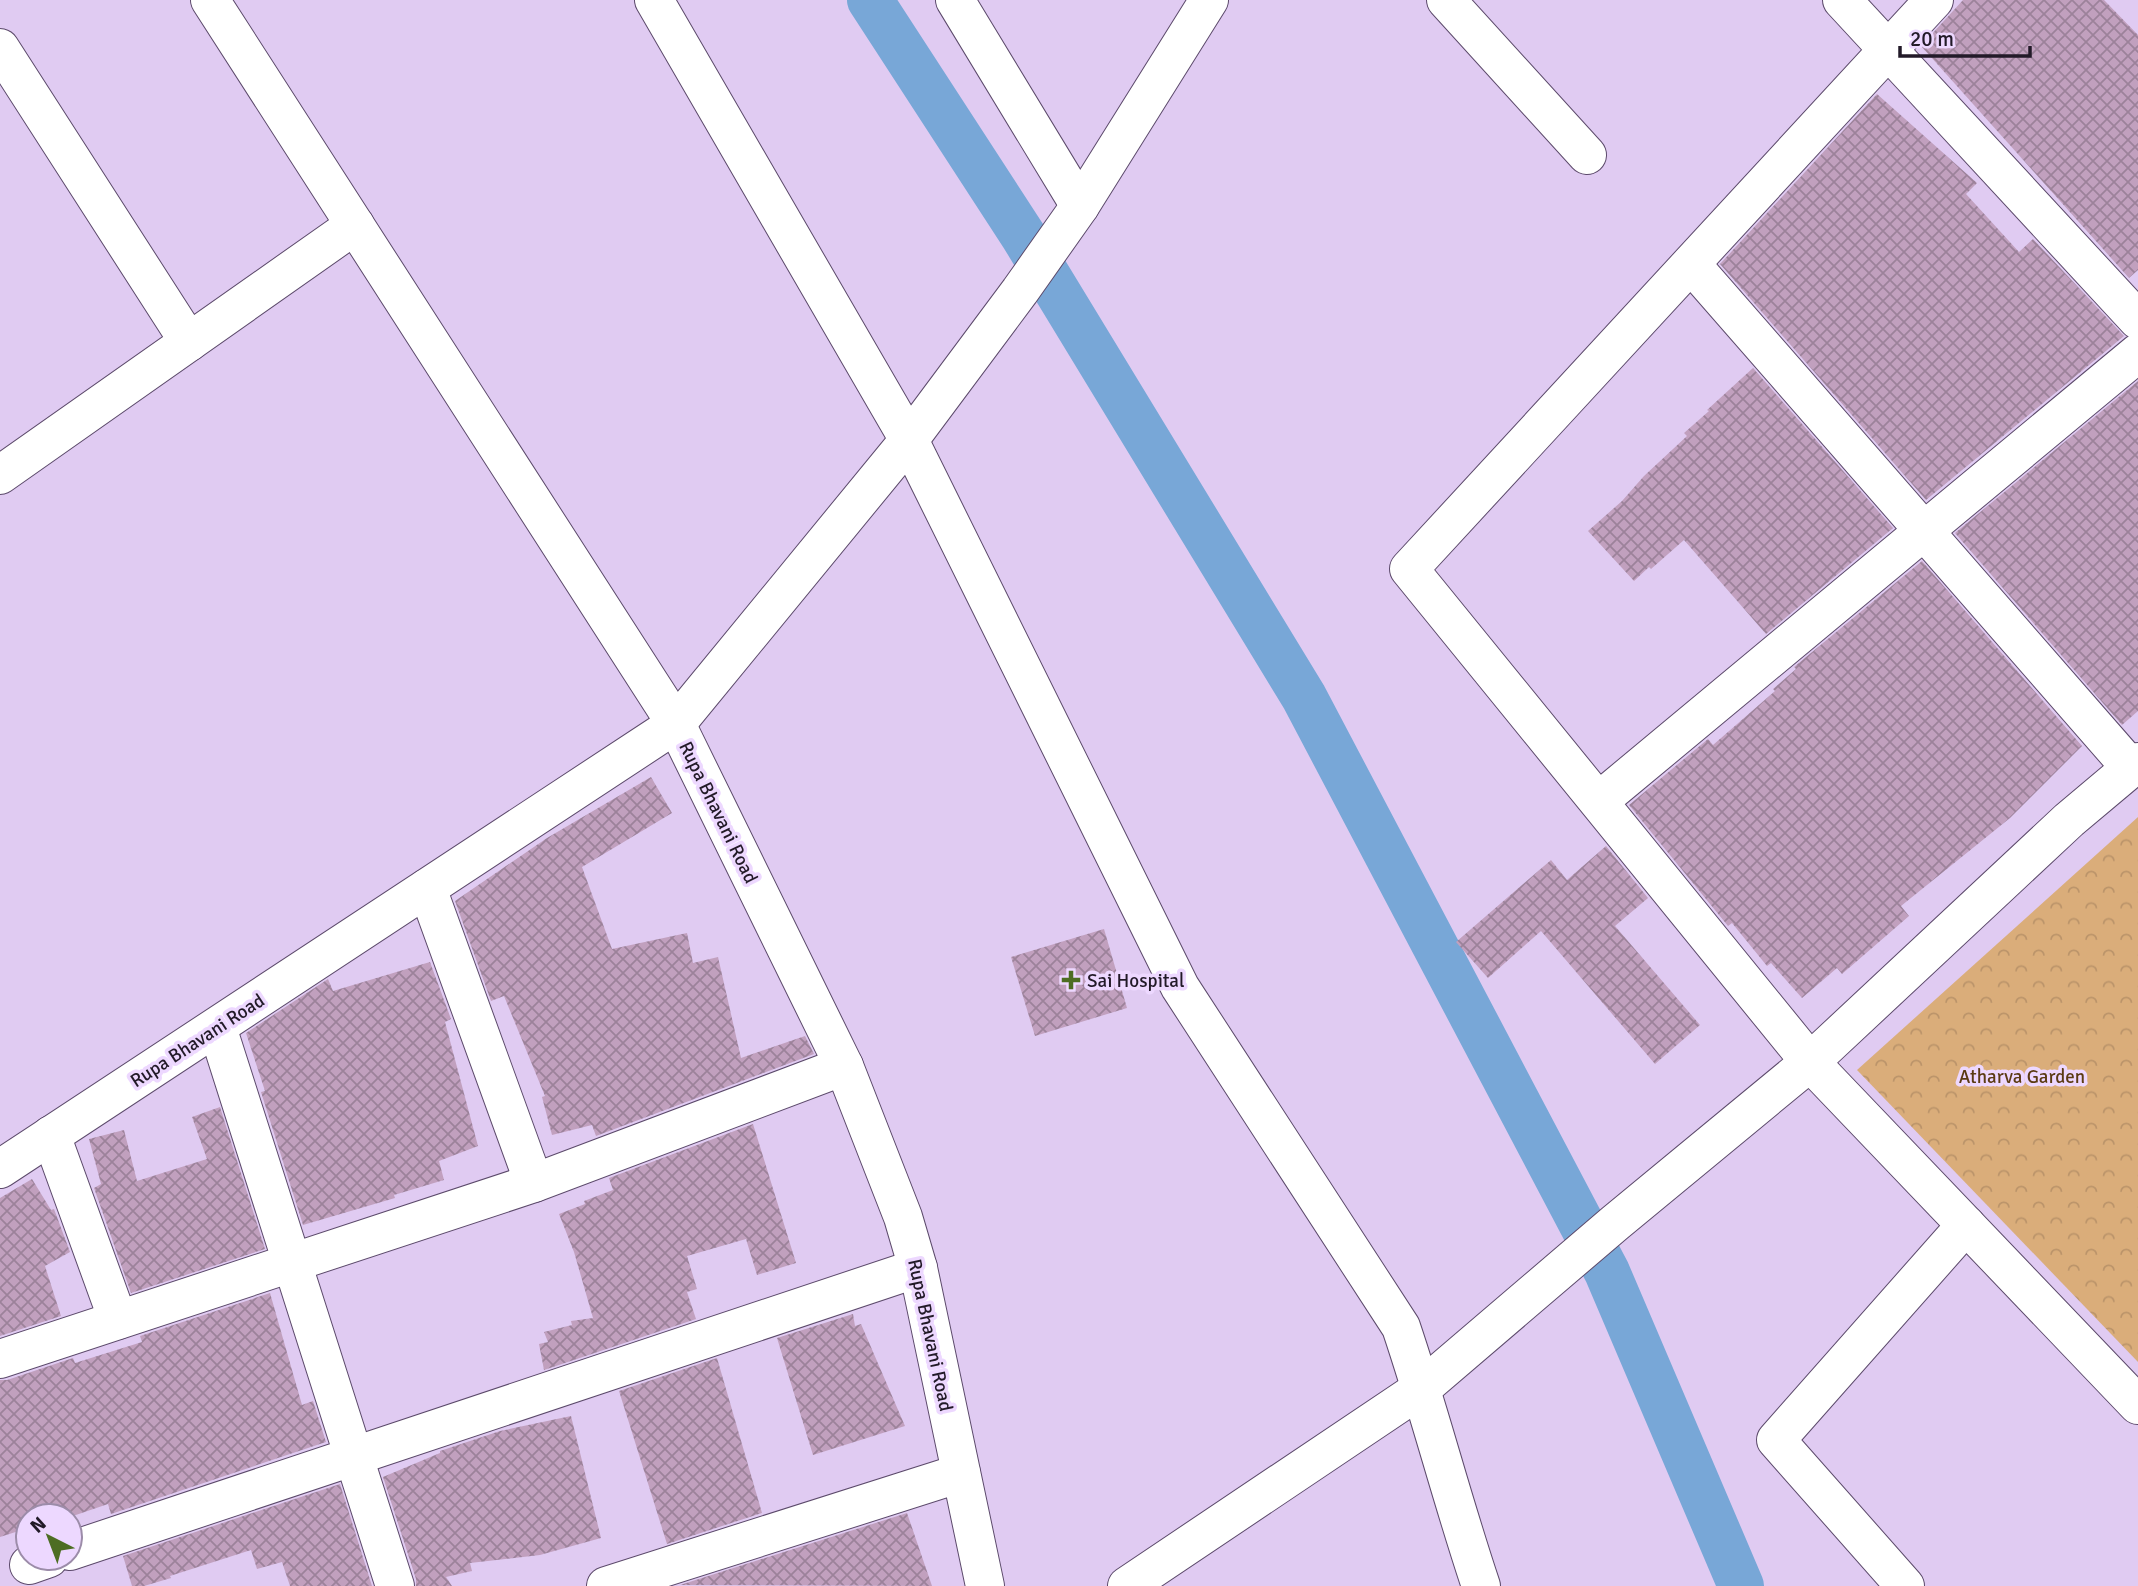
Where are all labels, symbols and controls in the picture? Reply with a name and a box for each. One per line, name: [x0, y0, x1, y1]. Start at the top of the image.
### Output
scale bar: [1900, 14, 2030, 58]
text: 20 m: [1910, 26, 1954, 52]
street label: Rupa Bhavani Road: [673, 737, 763, 887]
place label: Sai Hospital: [1087, 969, 1185, 993]
marker: Sai Hospital: [1061, 970, 1081, 990]
street label: Rupa Bhavani Road: [126, 989, 269, 1093]
park label: Atharva Garden: [1959, 1065, 2085, 1089]
street label: Rupa Bhavani Road: [902, 1257, 958, 1414]
north arrow: [14, 1502, 84, 1572]
text: N: [25, 1512, 51, 1538]

